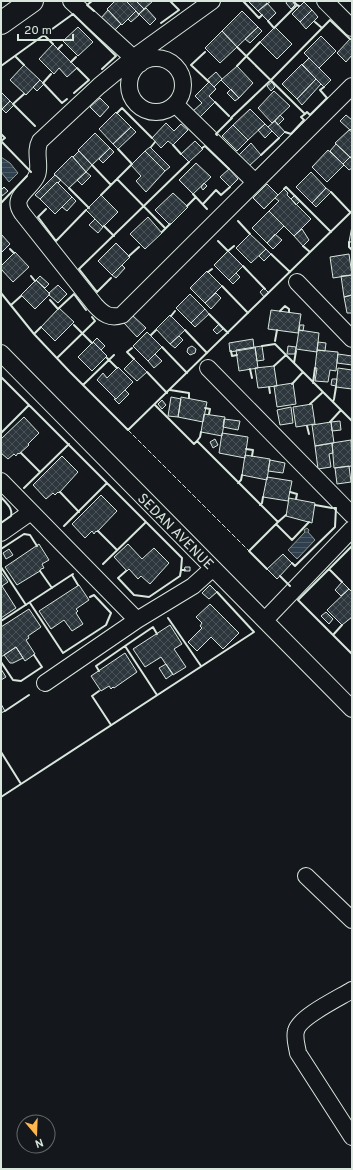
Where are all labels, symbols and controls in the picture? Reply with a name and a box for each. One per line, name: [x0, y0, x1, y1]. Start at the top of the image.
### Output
scale bar: [18, 16, 73, 42]
text: 20 m: [24, 23, 52, 39]
street label: SEDAN AVENUE: [133, 490, 217, 574]
north arrow: [16, 1114, 56, 1154]
text: N: [33, 1135, 45, 1150]

